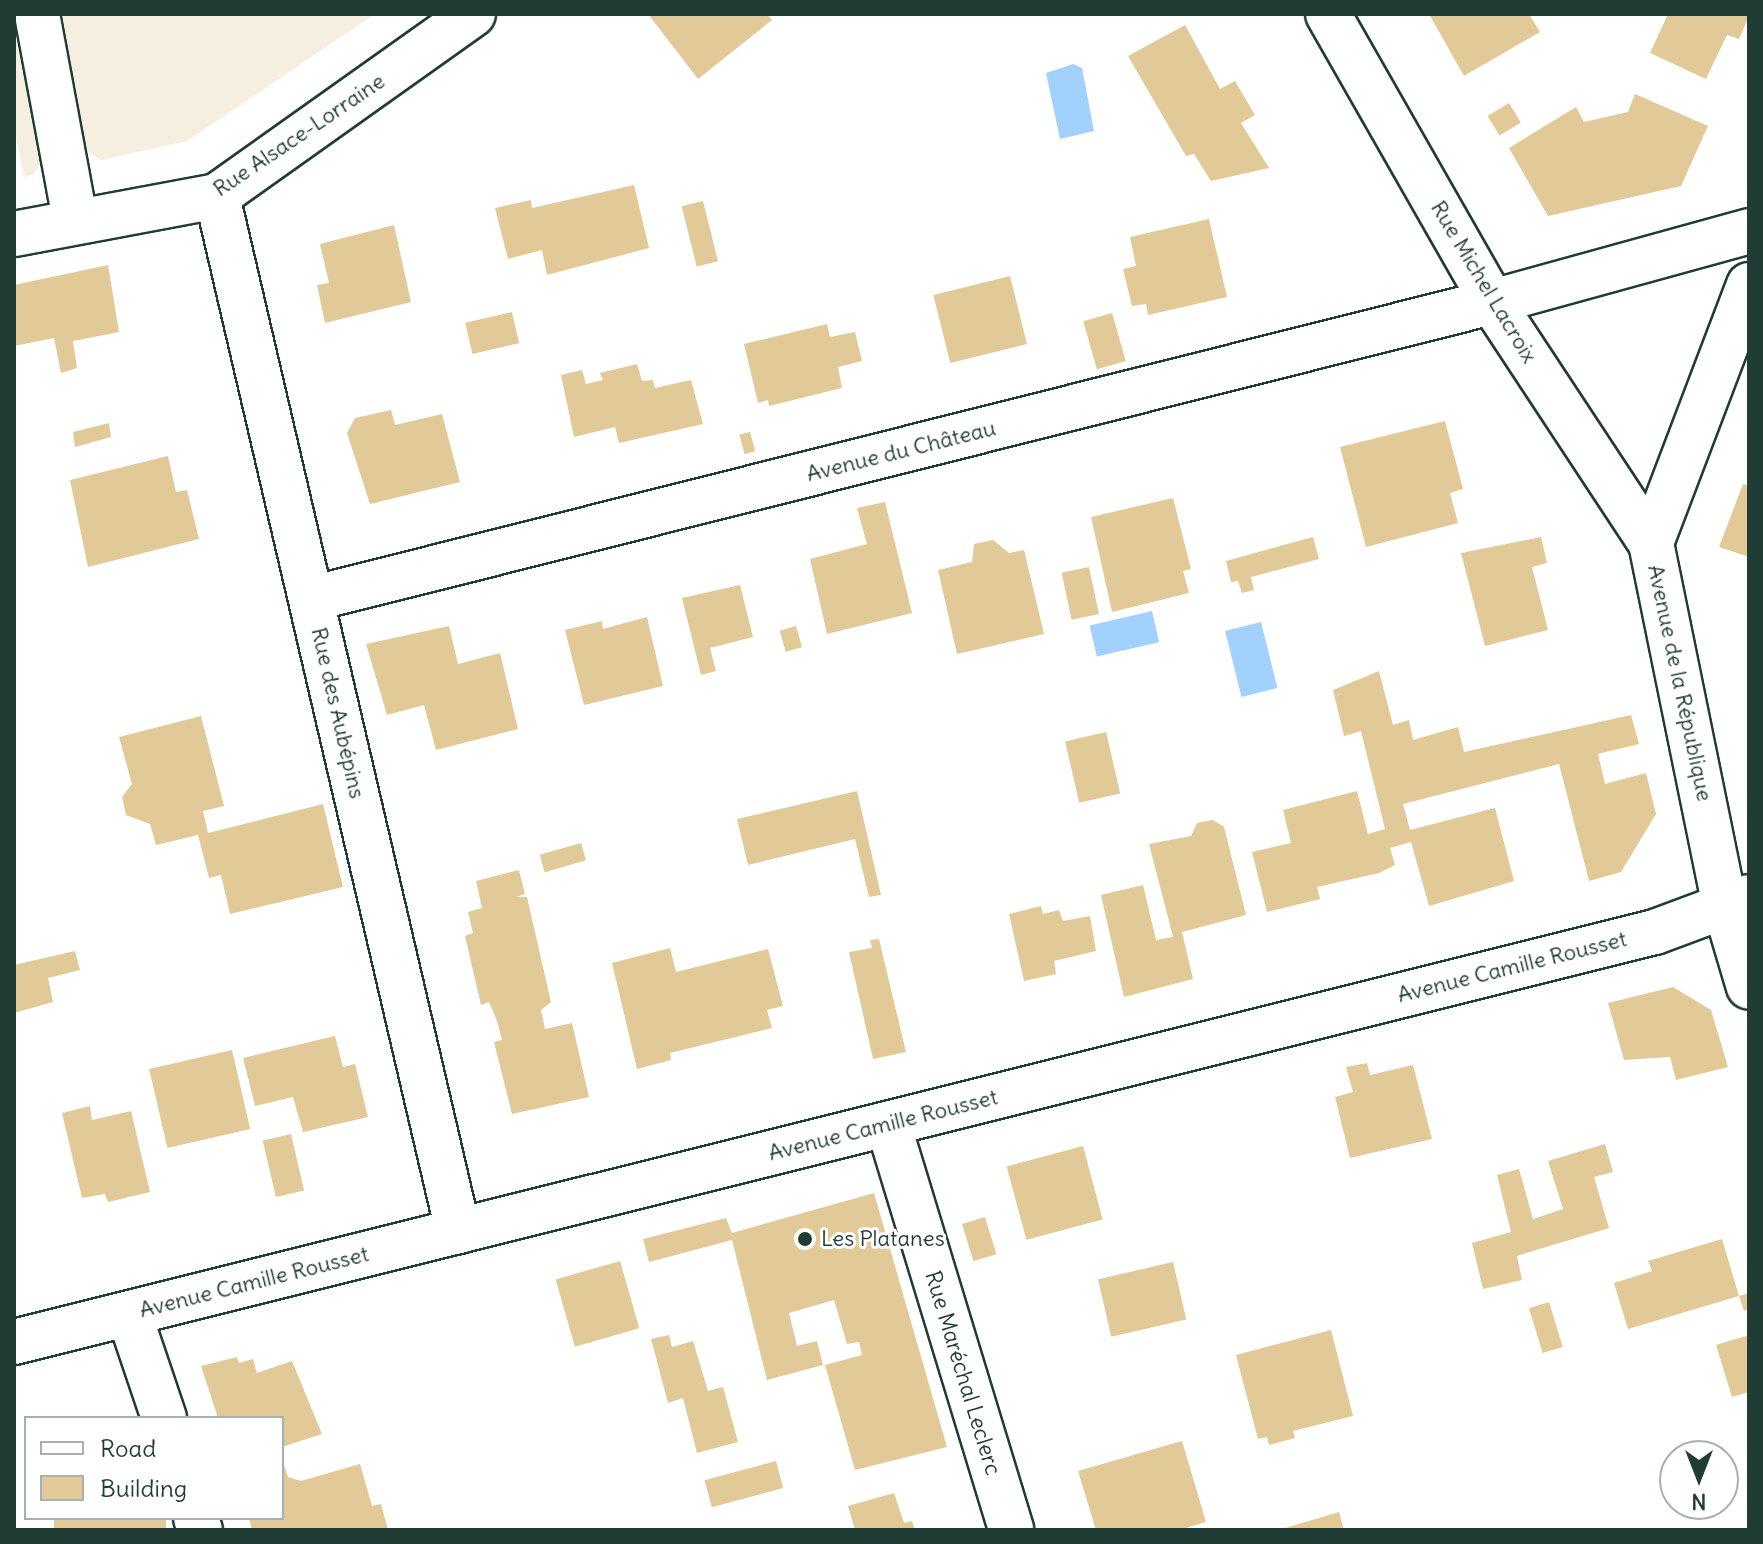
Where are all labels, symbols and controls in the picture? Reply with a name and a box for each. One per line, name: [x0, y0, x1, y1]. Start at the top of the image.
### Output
street label: Rue Alsace-Lorraine: [208, 68, 390, 202]
street label: Rue Michel Lacroix: [1425, 196, 1543, 368]
street label: Avenue du Château: [804, 415, 998, 487]
street label: Avenue de la République: [1642, 562, 1718, 804]
street label: Rue des Aubépins: [305, 625, 371, 801]
street label: Avenue Camille Rousset: [1395, 926, 1629, 1008]
street label: Avenue Camille Rousset: [766, 1084, 1000, 1166]
place label: Les Platanes: [821, 1226, 945, 1252]
marker: Les Platanes: [796, 1230, 814, 1248]
street label: Avenue Camille Rousset: [137, 1241, 371, 1323]
street label: Rue Maréchal Leclerc: [919, 1268, 1007, 1478]
legend: [24, 1416, 284, 1520]
text: Road: [100, 1433, 156, 1463]
north arrow: [1659, 1440, 1739, 1520]
text: Building: [100, 1473, 187, 1503]
text: N: [1691, 1488, 1707, 1516]

